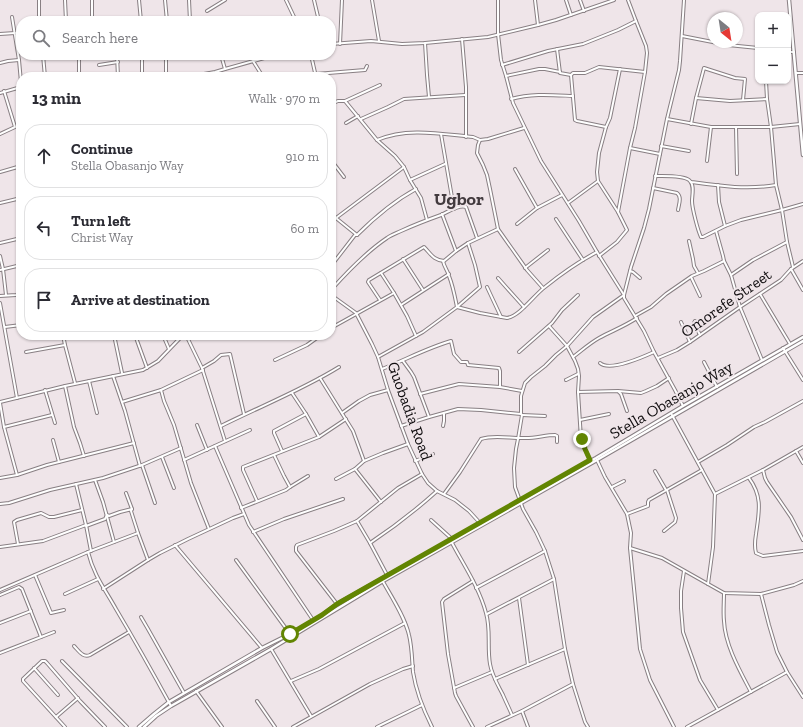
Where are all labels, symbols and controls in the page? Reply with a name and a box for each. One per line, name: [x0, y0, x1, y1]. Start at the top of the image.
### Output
north arrow: [707, 12, 743, 48]
map controls: [755, 12, 791, 84]
button: +: [755, 12, 791, 48]
search box: [16, 16, 336, 60]
icon: search: [30, 27, 52, 49]
text: Search here: [62, 29, 138, 47]
button: −: [755, 48, 791, 84]
text: 13 min: [32, 88, 81, 108]
text: Walk · 970 m: [248, 91, 320, 106]
text: Continue: [71, 140, 133, 158]
icon: ahead: [33, 145, 55, 167]
text: 910 m: [285, 149, 319, 164]
text: Stella Obasanjo Way: [71, 158, 184, 173]
district label: Ugbor: [434, 188, 484, 210]
text: Turn left: [71, 212, 131, 230]
icon: left: [33, 217, 55, 239]
text: 60 m: [290, 221, 319, 236]
text: Christ Way: [71, 230, 133, 245]
street label: Omorefe Street: [677, 265, 775, 341]
icon: arrive: [33, 289, 55, 311]
text: Arrive at destination: [71, 291, 210, 309]
street label: Stella Obasanjo Way: [606, 357, 737, 443]
street label: Guobadia Road: [383, 359, 437, 463]
route end: [573, 430, 591, 448]
route start: [281, 625, 299, 643]

